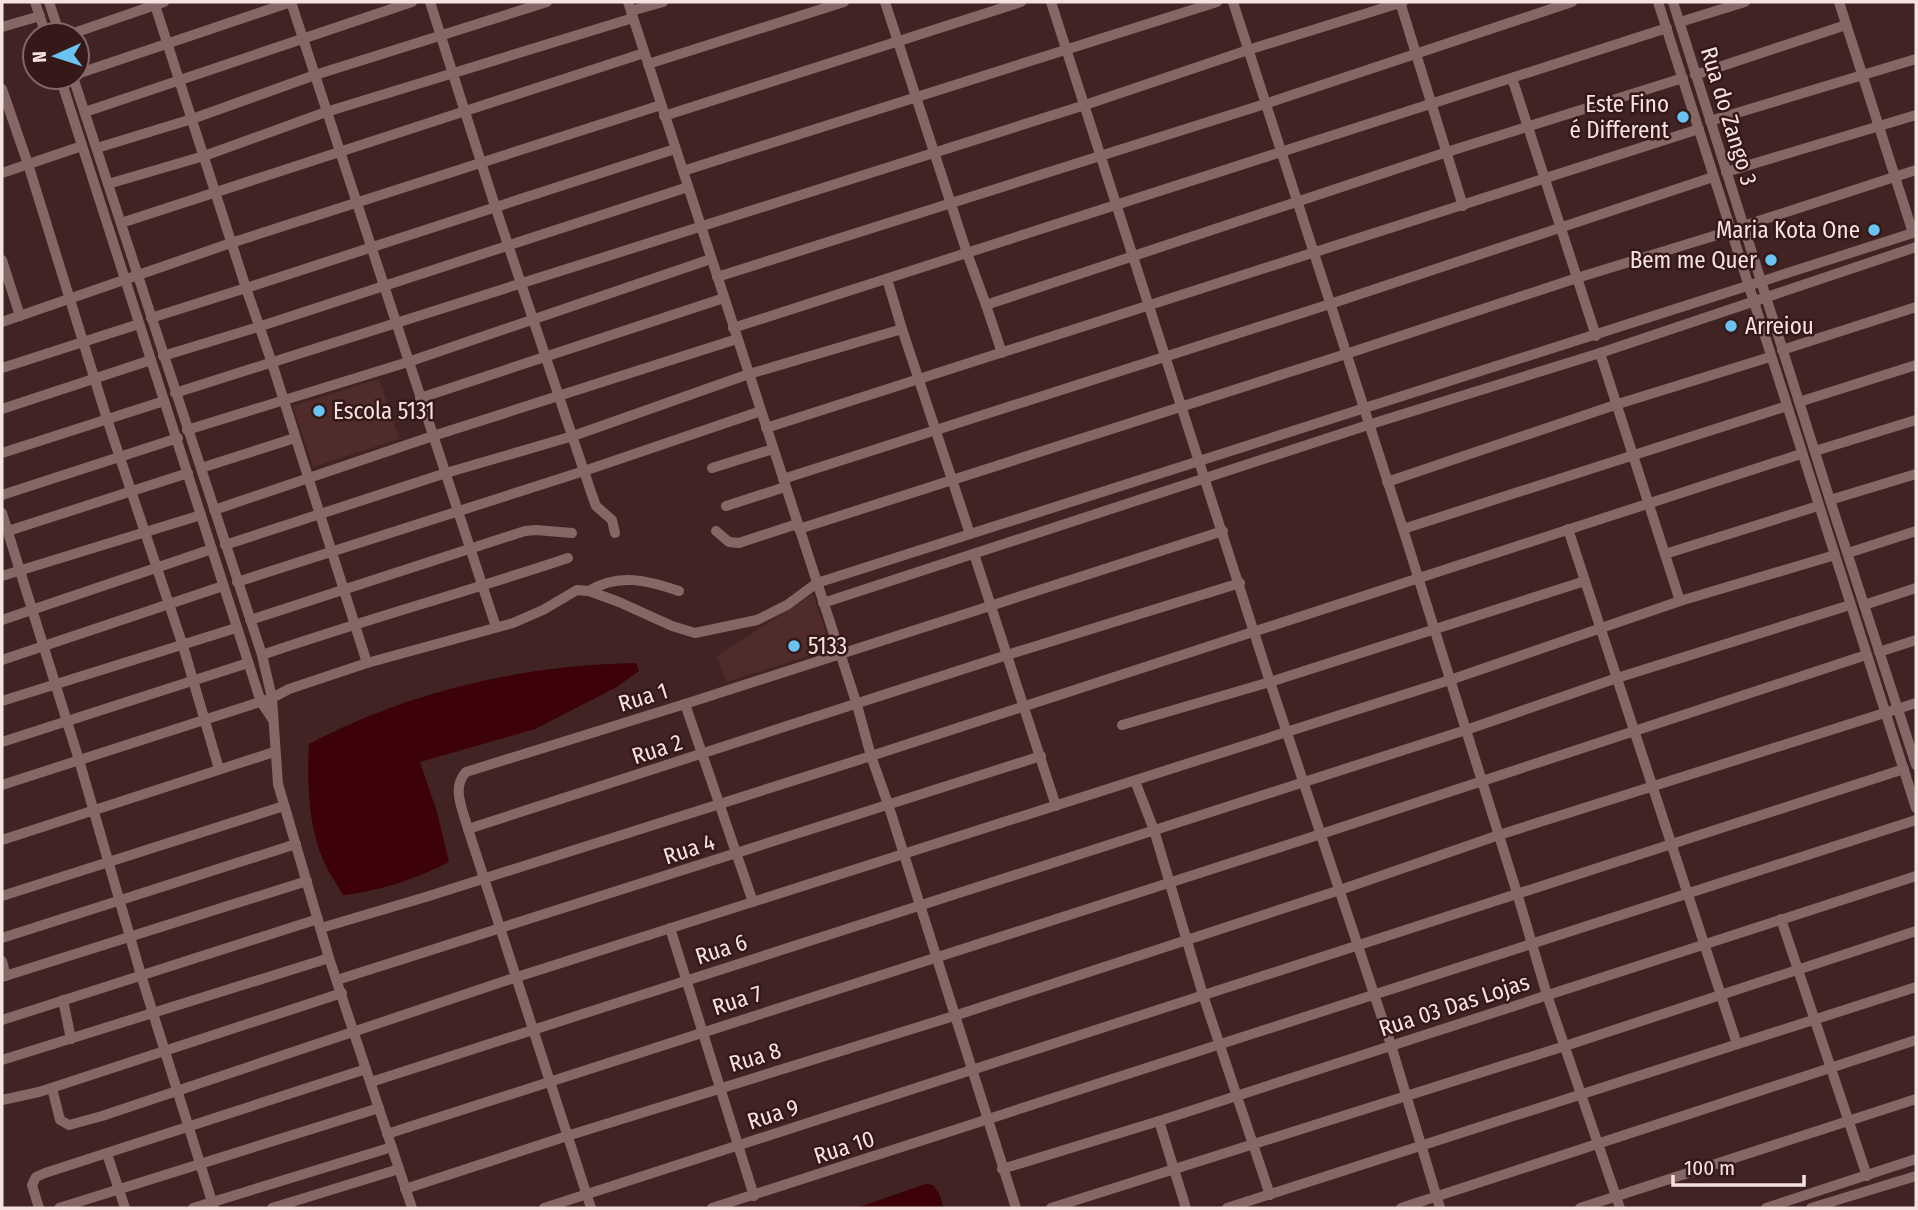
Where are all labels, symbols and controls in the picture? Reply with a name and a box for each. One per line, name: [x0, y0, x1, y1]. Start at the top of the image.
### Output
north arrow: [21, 21, 91, 91]
street label: Rua do Zango 3: [1695, 43, 1763, 189]
text: N: [28, 51, 51, 63]
place label: Este Fino é Different: [1569, 90, 1669, 144]
marker: Este Fino é Different: [1675, 109, 1691, 125]
place label: Maria Kota One: [1716, 216, 1860, 244]
marker: Maria Kota One: [1866, 222, 1882, 238]
place label: Bem me Quer: [1630, 246, 1757, 274]
marker: Bem me Quer: [1763, 252, 1779, 268]
place label: Arreiou: [1745, 312, 1814, 340]
marker: Arreiou: [1723, 318, 1739, 334]
place label: Escola 5131: [333, 397, 435, 425]
marker: Escola 5131: [311, 403, 327, 419]
place label: 5133: [808, 632, 847, 660]
marker: 5133: [786, 638, 802, 654]
street label: Rua 1: [615, 676, 671, 718]
street label: Rua 2: [628, 728, 686, 770]
street label: Rua 4: [660, 828, 718, 870]
street label: Rua 6: [692, 928, 750, 970]
street label: Rua 03 Das Lojas: [1375, 967, 1533, 1043]
street label: Rua 7: [709, 979, 765, 1021]
street label: Rua 8: [726, 1036, 784, 1078]
street label: Rua 9: [744, 1093, 802, 1135]
street label: Rua 10: [810, 1124, 878, 1170]
scale bar: [1673, 1144, 1804, 1188]
text: 100 m: [1684, 1155, 1735, 1181]

